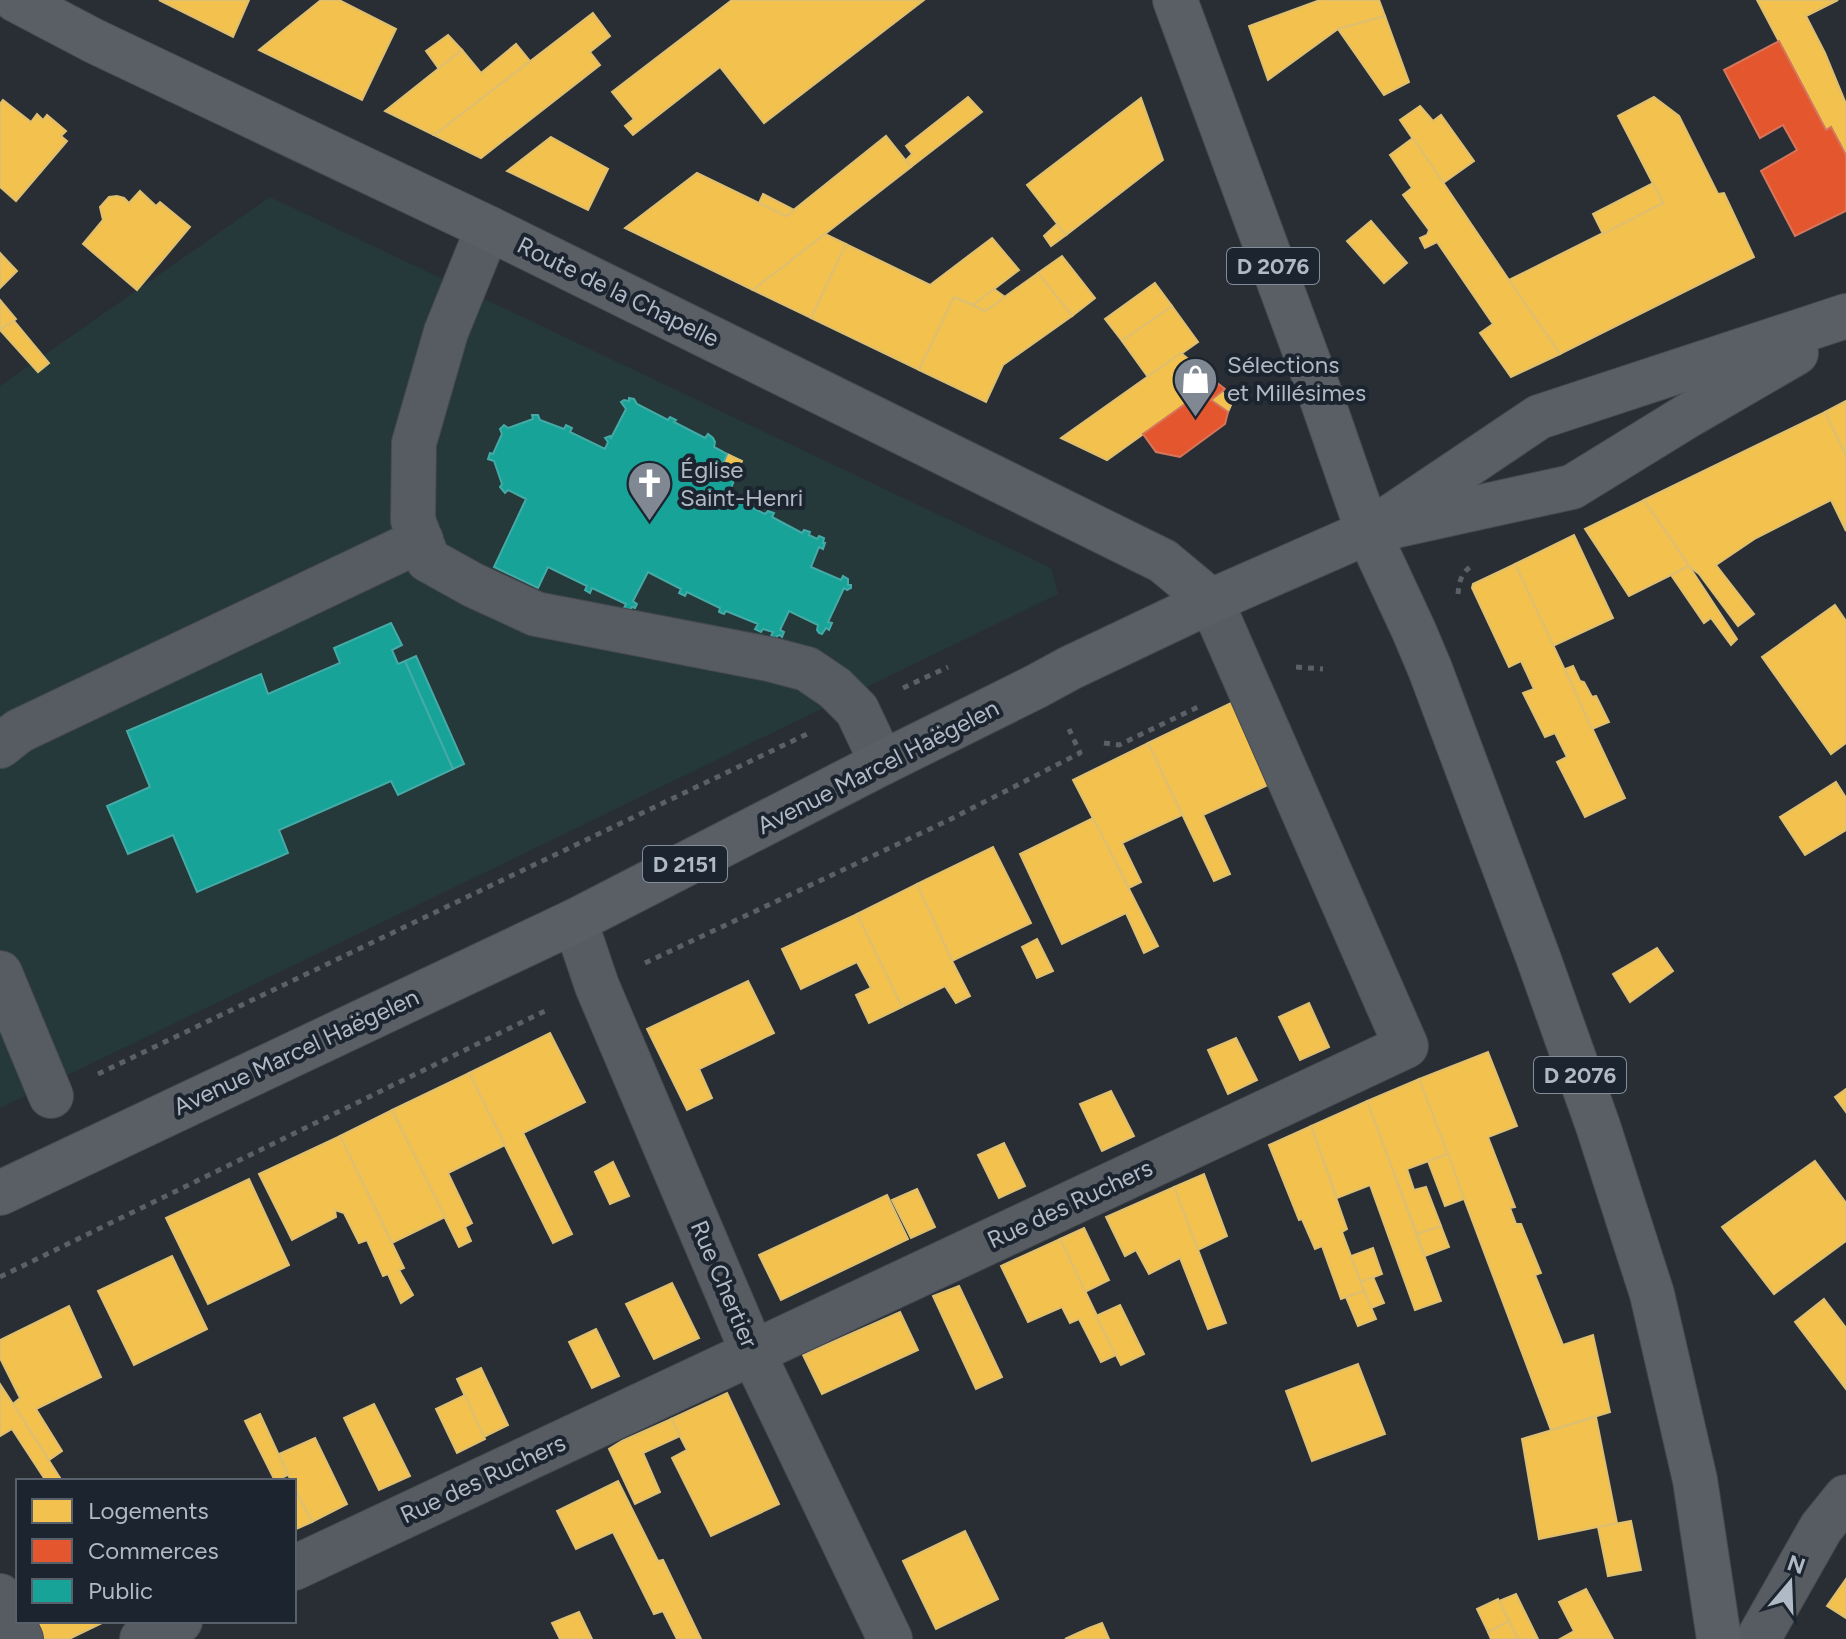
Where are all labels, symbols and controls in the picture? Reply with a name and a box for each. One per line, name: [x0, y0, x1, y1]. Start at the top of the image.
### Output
street label: Route de la Chapelle: [513, 230, 724, 353]
road number: D 2076: [1227, 248, 1319, 284]
place label: Sélections et Millésimes: [1227, 350, 1366, 407]
shop icon: Sélections et Millésimes: [1172, 355, 1220, 418]
place label: Église Saint-Henri: [680, 455, 803, 512]
church icon: Église Saint-Henri: [625, 460, 673, 523]
street label: Avenue Marcel Haëgelen: [752, 693, 1003, 840]
road number: D 2151: [643, 846, 727, 882]
street label: Avenue Marcel Haëgelen: [168, 982, 423, 1121]
road number: D 2076: [1534, 1057, 1626, 1093]
street label: Rue des Ruchers: [983, 1153, 1157, 1254]
street label: Rue Chertier: [685, 1216, 764, 1352]
street label: Rue des Ruchers: [396, 1428, 570, 1529]
legend: [16, 1479, 296, 1623]
text: Logements: [88, 1496, 209, 1525]
text: Commerces: [88, 1536, 219, 1565]
north arrow: [1750, 1543, 1830, 1623]
text: N: [1784, 1549, 1809, 1580]
text: Public: [88, 1576, 153, 1605]

